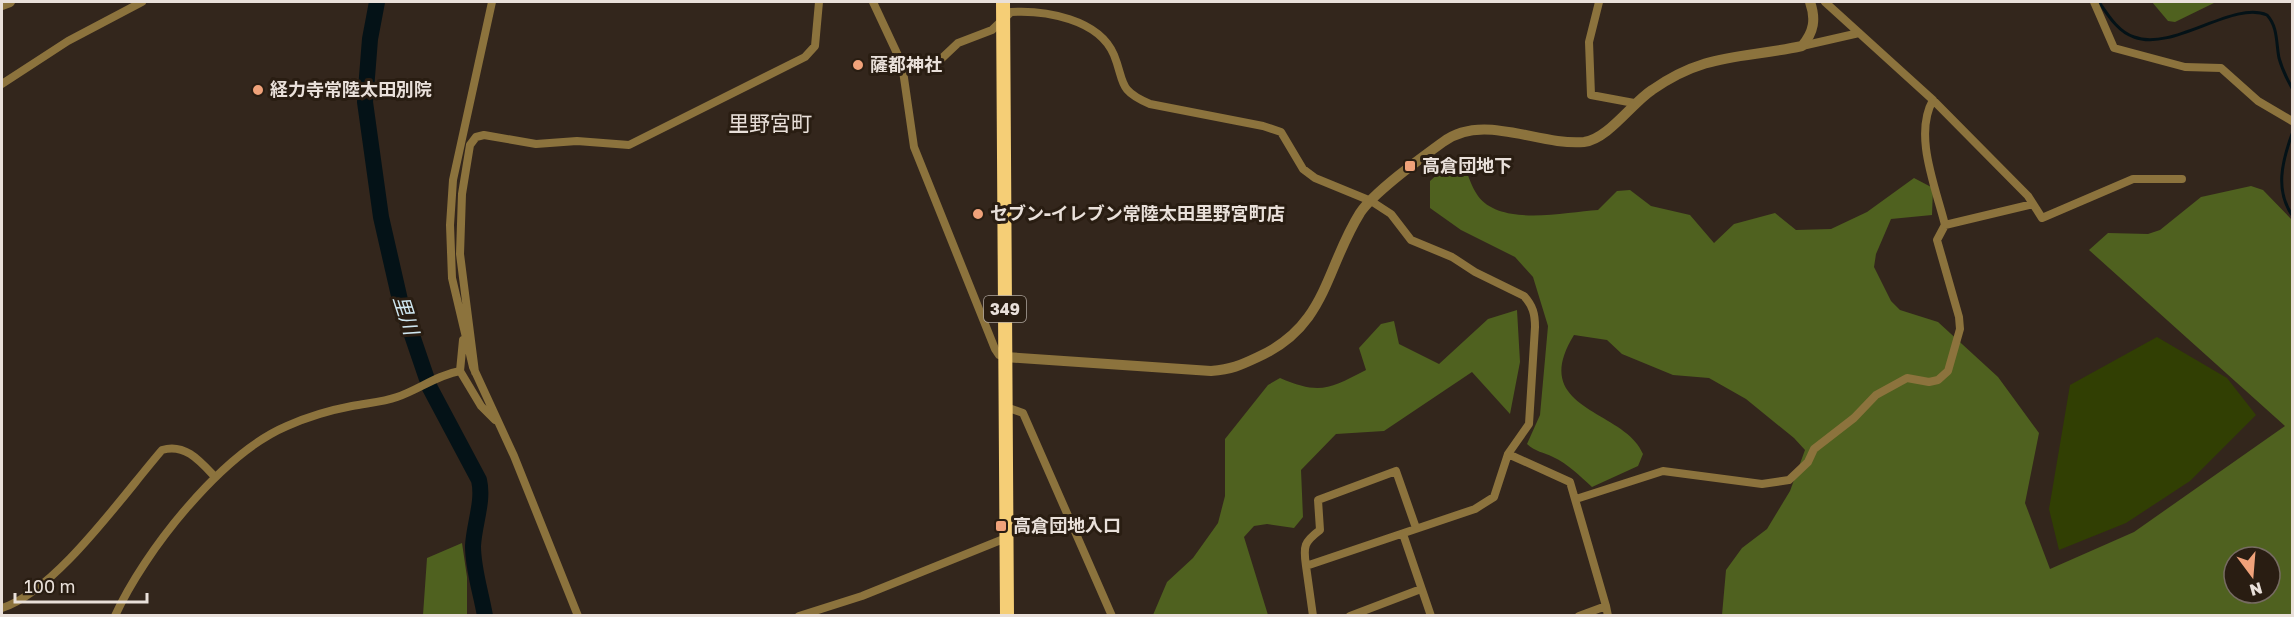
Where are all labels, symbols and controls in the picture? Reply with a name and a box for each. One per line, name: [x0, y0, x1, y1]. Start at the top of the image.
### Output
place label: 薩都神社: [870, 53, 942, 75]
marker: 薩都神社: [851, 58, 865, 72]
place label: 経力寺常陸太田別院: [270, 78, 432, 100]
marker: 経力寺常陸太田別院: [251, 83, 265, 97]
district label: 里野宮町: [728, 110, 812, 136]
place label: 高倉団地下: [1422, 154, 1512, 176]
marker: 高倉団地下: [1403, 159, 1417, 173]
place label: セブン-イレブン常陸太田里野宮町店: [990, 202, 1285, 224]
marker: セブン-イレブン常陸太田里野宮町店: [971, 207, 985, 221]
water label: 里川: [389, 292, 425, 339]
road number: 349: [984, 296, 1026, 322]
place label: 高倉団地入口: [1013, 514, 1121, 536]
marker: 高倉団地入口: [994, 519, 1008, 533]
north arrow: [2222, 545, 2282, 605]
scale bar: [15, 566, 147, 604]
text: 100 m: [24, 575, 75, 597]
text: N: [2248, 578, 2265, 601]

